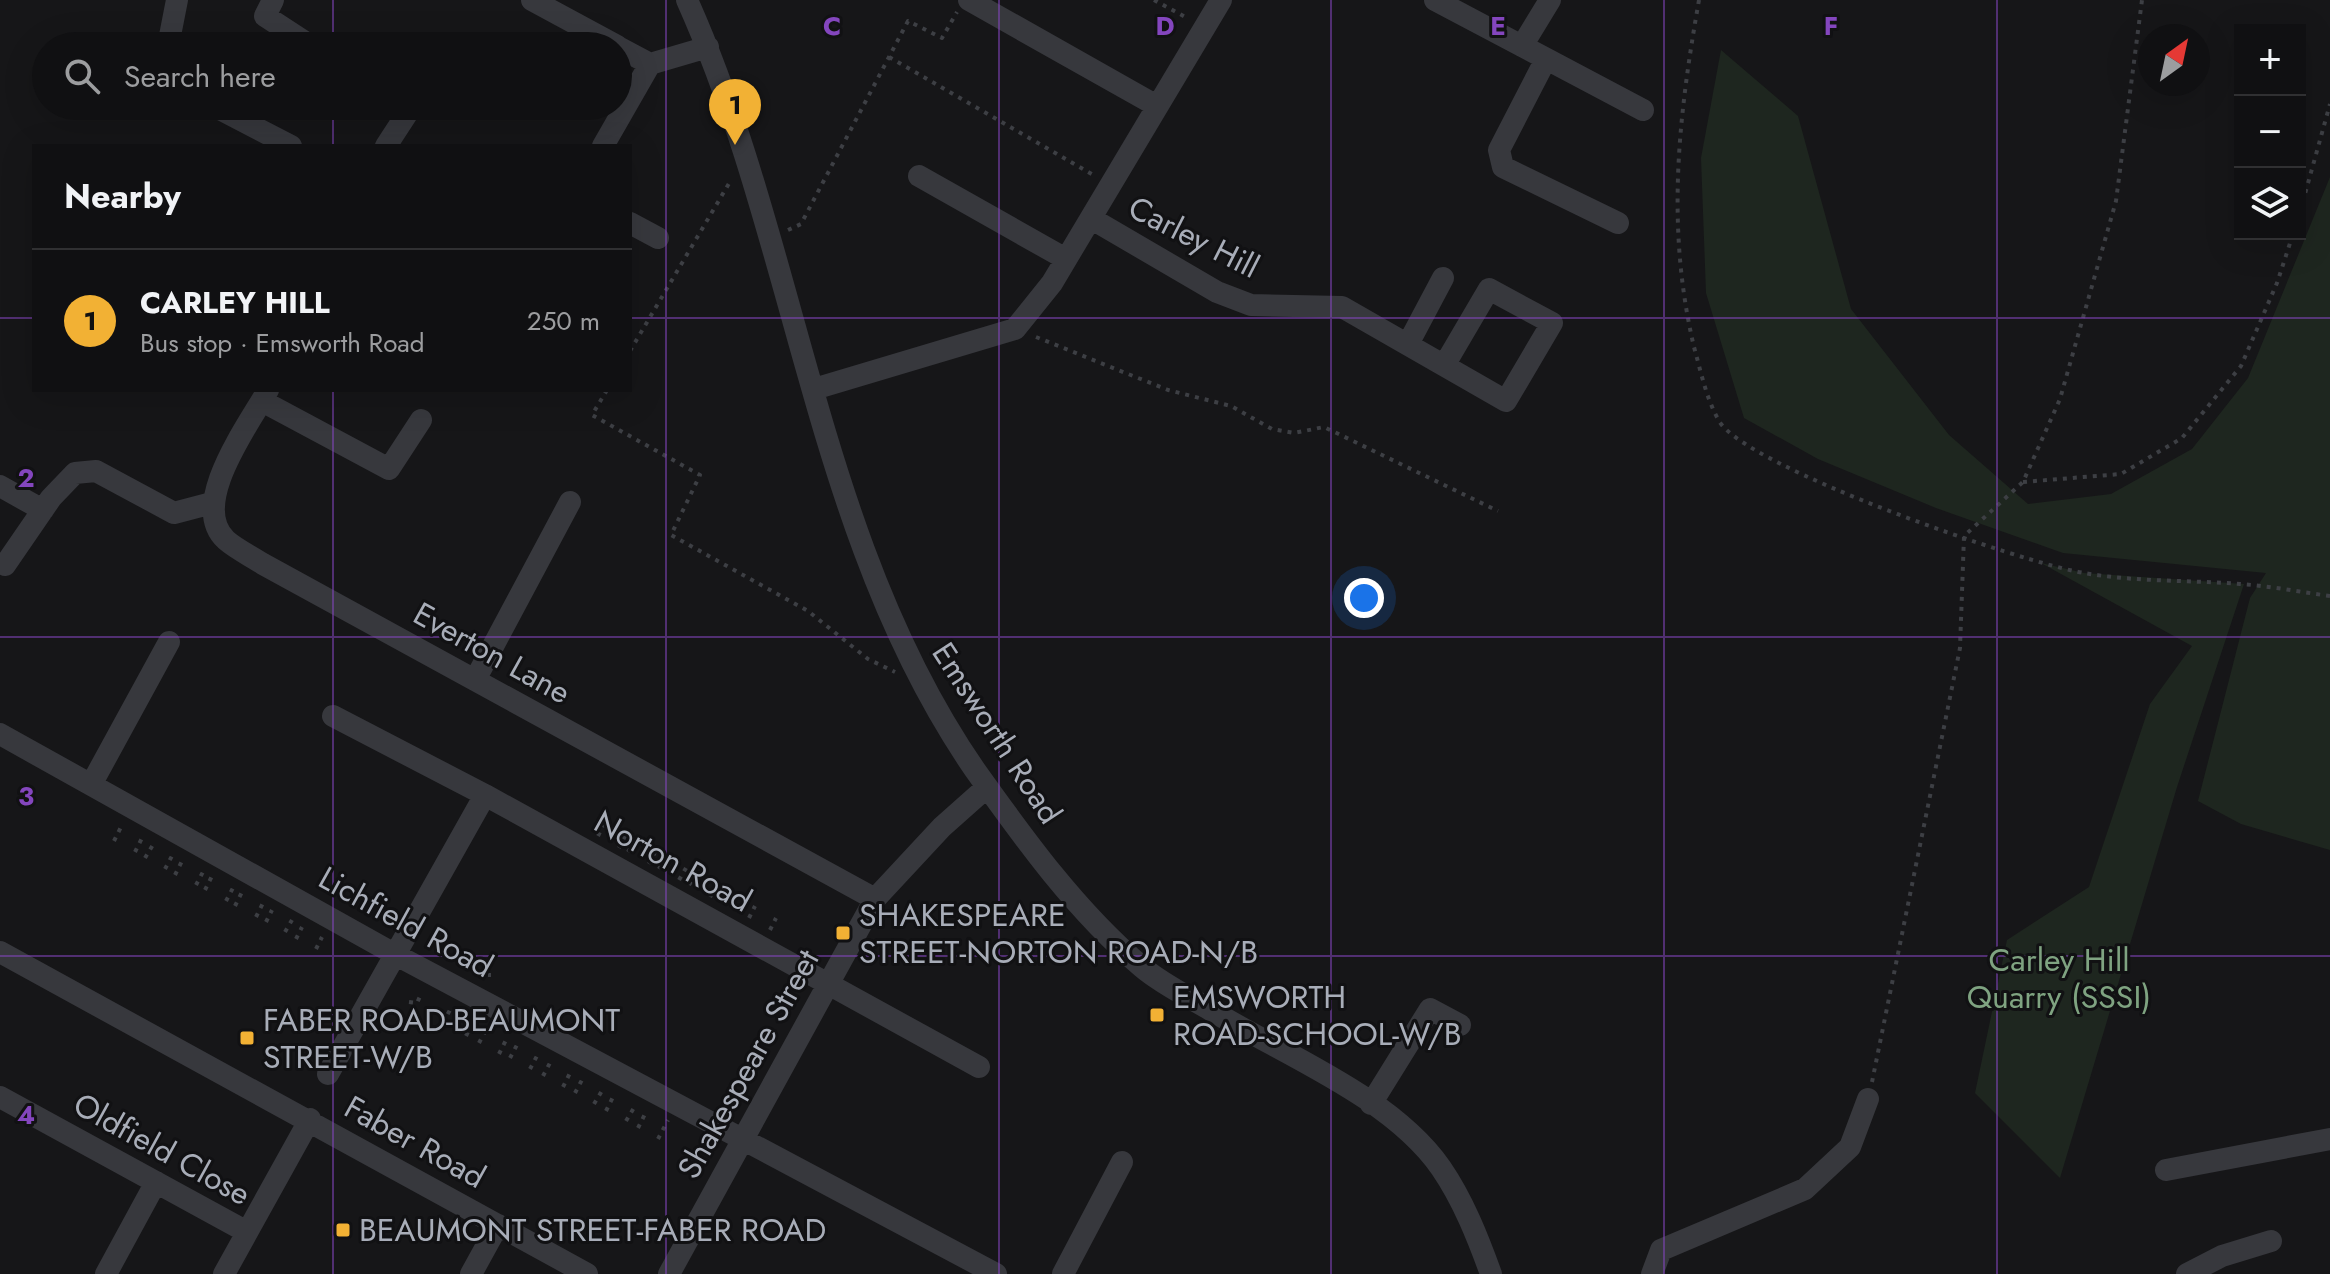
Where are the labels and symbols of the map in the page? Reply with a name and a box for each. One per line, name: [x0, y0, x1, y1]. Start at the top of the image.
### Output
text: C: [823, 7, 841, 45]
text: D: [1155, 7, 1175, 45]
text: E: [1490, 7, 1506, 45]
text: F: [1824, 7, 1838, 45]
north arrow: [2138, 24, 2210, 96]
pin: 1: [709, 79, 761, 145]
street label: Carley Hill: [1121, 184, 1267, 290]
text: 2: [17, 459, 35, 497]
your location: [1344, 578, 1384, 618]
street label: Everton Lane: [405, 591, 579, 715]
street label: Emsworth Road: [921, 633, 1073, 833]
text: 3: [18, 777, 34, 815]
street label: Norton Road: [586, 799, 760, 923]
street label: Lichfield Road: [310, 855, 502, 989]
place label: SHAKESPEARE STREET-NORTON ROAD-N/B: [859, 892, 1258, 975]
marker: SHAKESPEARE STREET-NORTON ROAD-N/B: [834, 924, 852, 942]
park label: Carley Hill Quarry (SSSI): [1967, 937, 2151, 1020]
street label: Shakespeare Street: [666, 941, 830, 1187]
place label: EMSWORTH ROAD-SCHOOL-W/B: [1173, 974, 1462, 1057]
place label: FABER ROAD-BEAUMONT STREET-W/B: [263, 997, 620, 1080]
marker: EMSWORTH ROAD-SCHOOL-W/B: [1148, 1006, 1166, 1024]
marker: FABER ROAD-BEAUMONT STREET-W/B: [238, 1029, 256, 1047]
street label: Oldfield Close: [65, 1081, 259, 1217]
street label: Faber Road: [336, 1084, 494, 1200]
text: 4: [17, 1096, 35, 1134]
place label: BEAUMONT STREET-FABER ROAD: [359, 1207, 826, 1253]
marker: BEAUMONT STREET-FABER ROAD: [334, 1221, 352, 1239]

